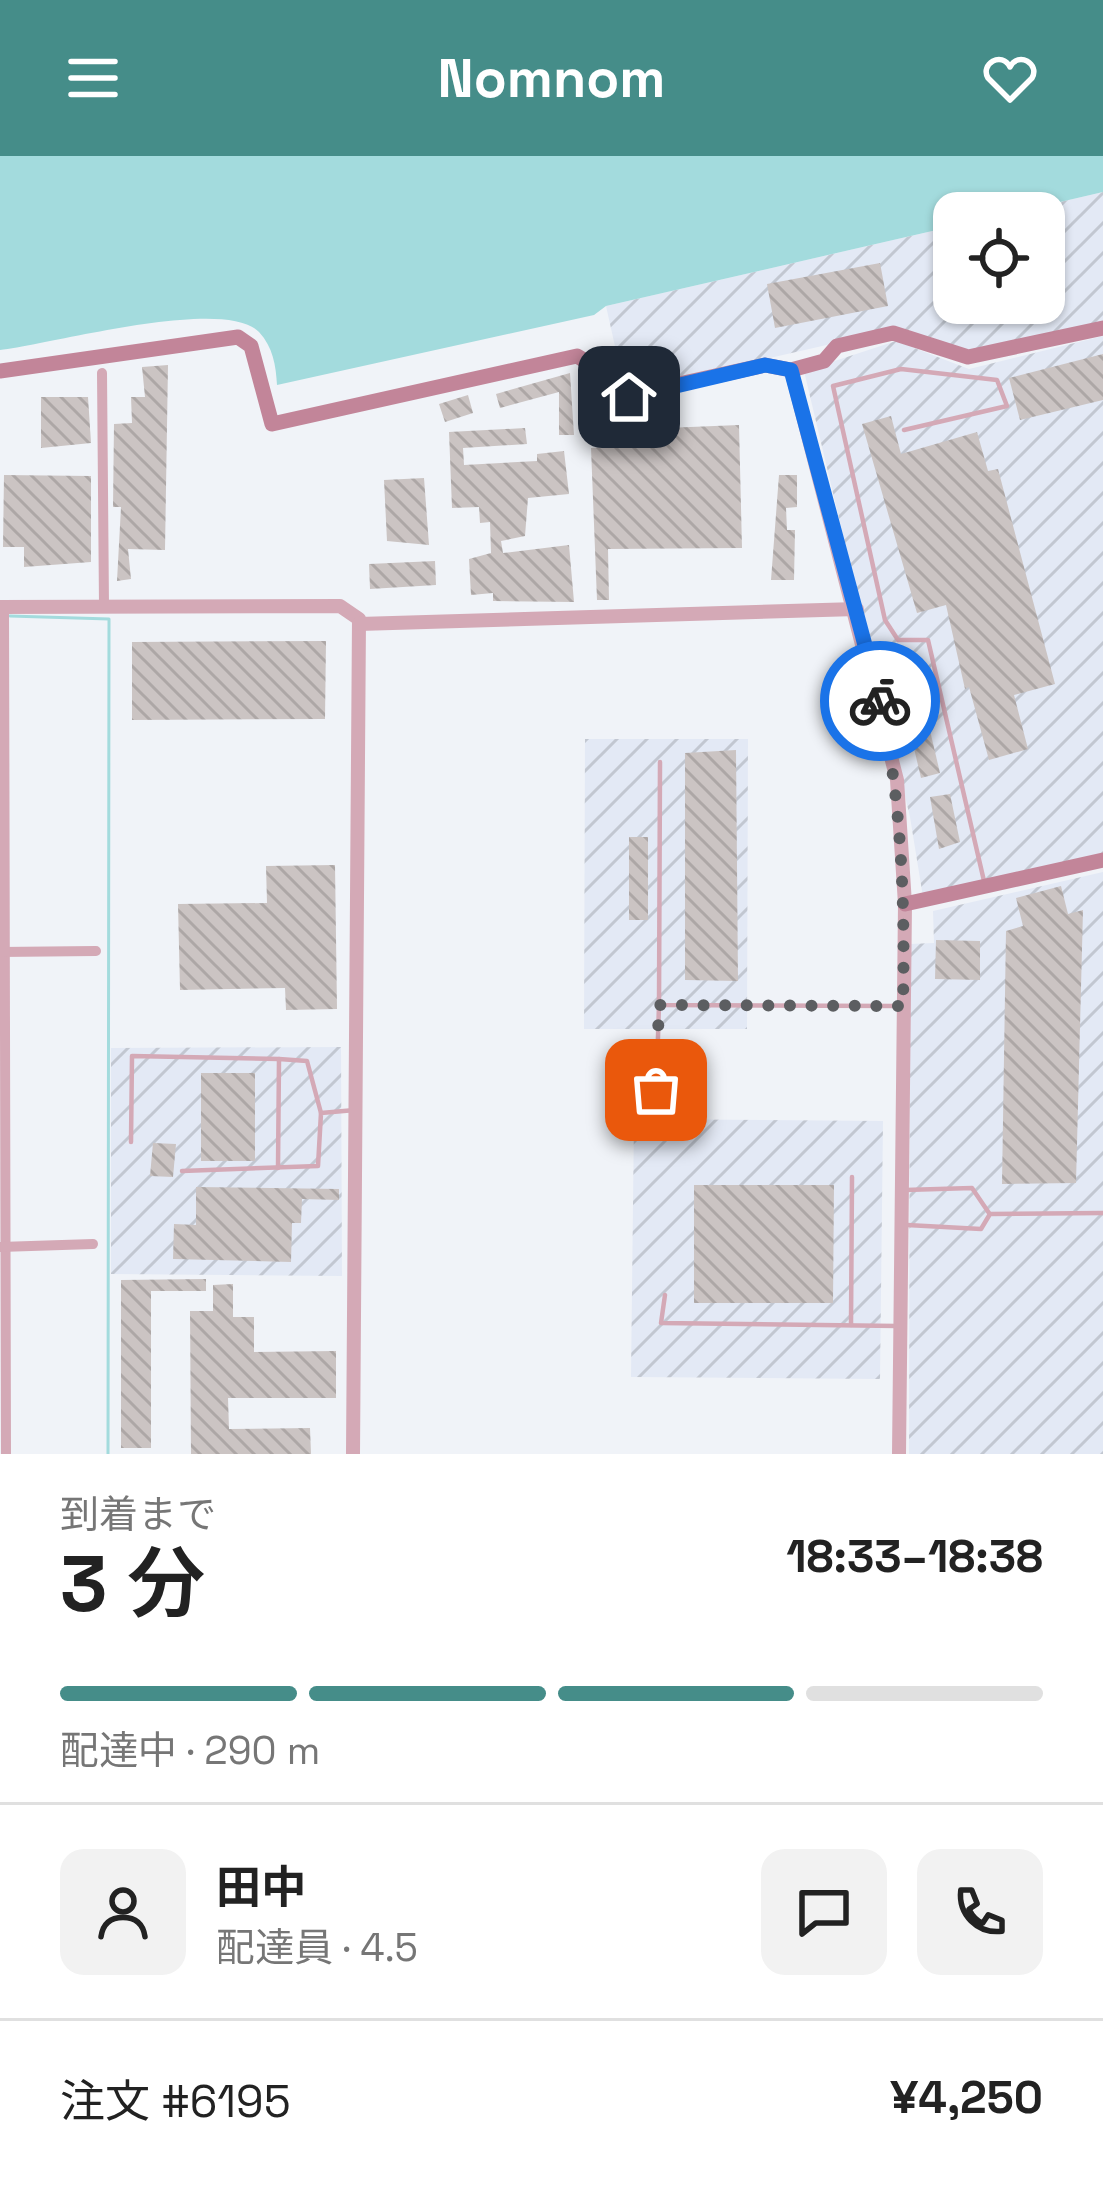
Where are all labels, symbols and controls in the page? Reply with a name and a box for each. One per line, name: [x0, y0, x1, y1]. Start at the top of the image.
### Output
text: Nomnom: [438, 44, 665, 113]
icon: menu: [60, 45, 126, 111]
icon: heart: [977, 45, 1043, 111]
map controls: [933, 192, 1065, 324]
button: locate: [933, 192, 1065, 324]
pin: [578, 346, 680, 448]
icon: home: [596, 364, 662, 430]
courier: [820, 641, 940, 761]
icon: bike: [847, 668, 913, 734]
pin: [605, 1039, 707, 1141]
icon: bag: [623, 1057, 689, 1123]
text: 到着まで: [60, 1490, 216, 1539]
text: 18:33–18:38: [786, 1528, 1043, 1585]
text: 3 分: [60, 1534, 205, 1634]
text: 配達中 · 290 m: [60, 1726, 320, 1775]
button: person: [60, 1849, 186, 1975]
button: chat: [761, 1849, 887, 1975]
button: phone: [917, 1849, 1043, 1975]
text: 田中: [216, 1859, 306, 1916]
text: 配達員 · 4.5: [216, 1923, 418, 1972]
text: ¥4,250: [890, 2069, 1043, 2126]
text: 注文 #6195: [60, 2073, 291, 2130]

